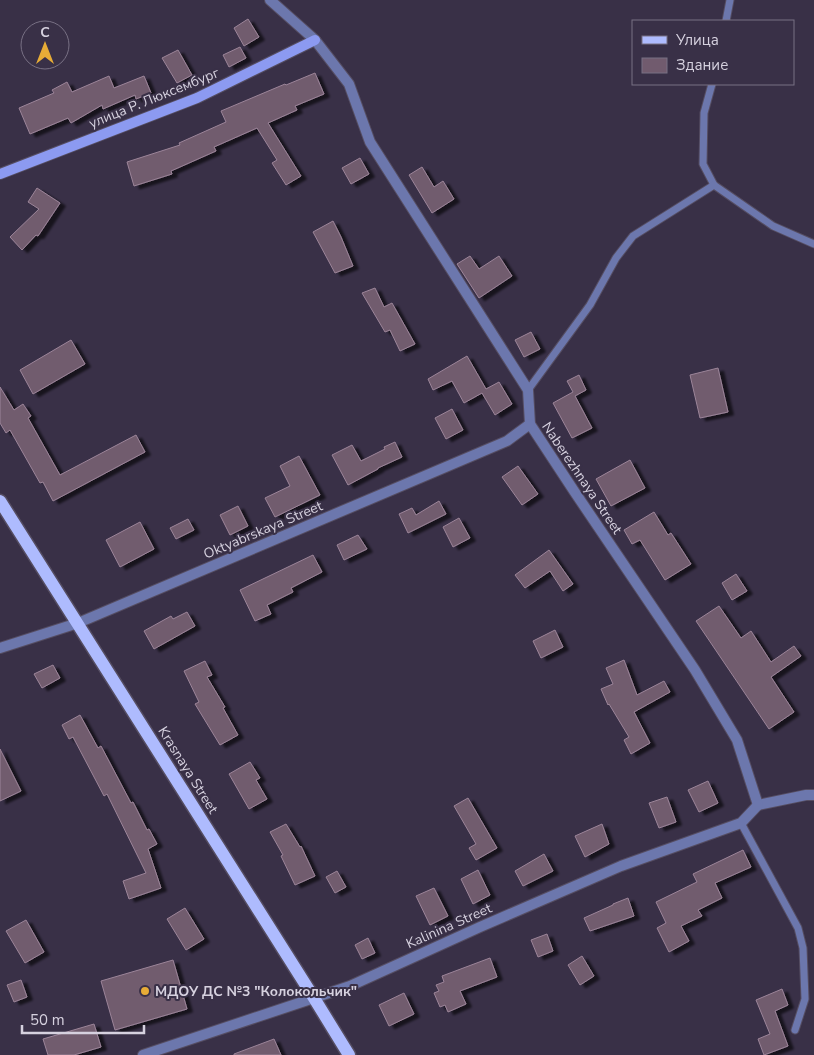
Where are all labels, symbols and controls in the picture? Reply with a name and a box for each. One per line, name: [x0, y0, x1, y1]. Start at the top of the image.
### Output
north arrow: [20, 20, 70, 70]
legend: [632, 20, 794, 85]
text: С: [40, 23, 50, 42]
text: Улица: [675, 30, 719, 50]
text: Здание: [676, 55, 728, 75]
street label: улица Р. Люксембург: [86, 63, 222, 133]
street label: Naberezhnaya Street: [537, 418, 627, 538]
street label: Oktyabrskaya Street: [201, 496, 325, 564]
street label: Krasnaya Street: [154, 723, 222, 817]
street label: Kalinina Street: [403, 899, 495, 953]
place label: МДОУ ДС №3 "Колокольчик": [155, 982, 357, 1001]
marker: МДОУ ДС №3 "Колокольчик": [139, 985, 151, 997]
scale bar: [22, 1002, 145, 1034]
text: 50 m: [30, 1010, 65, 1030]

